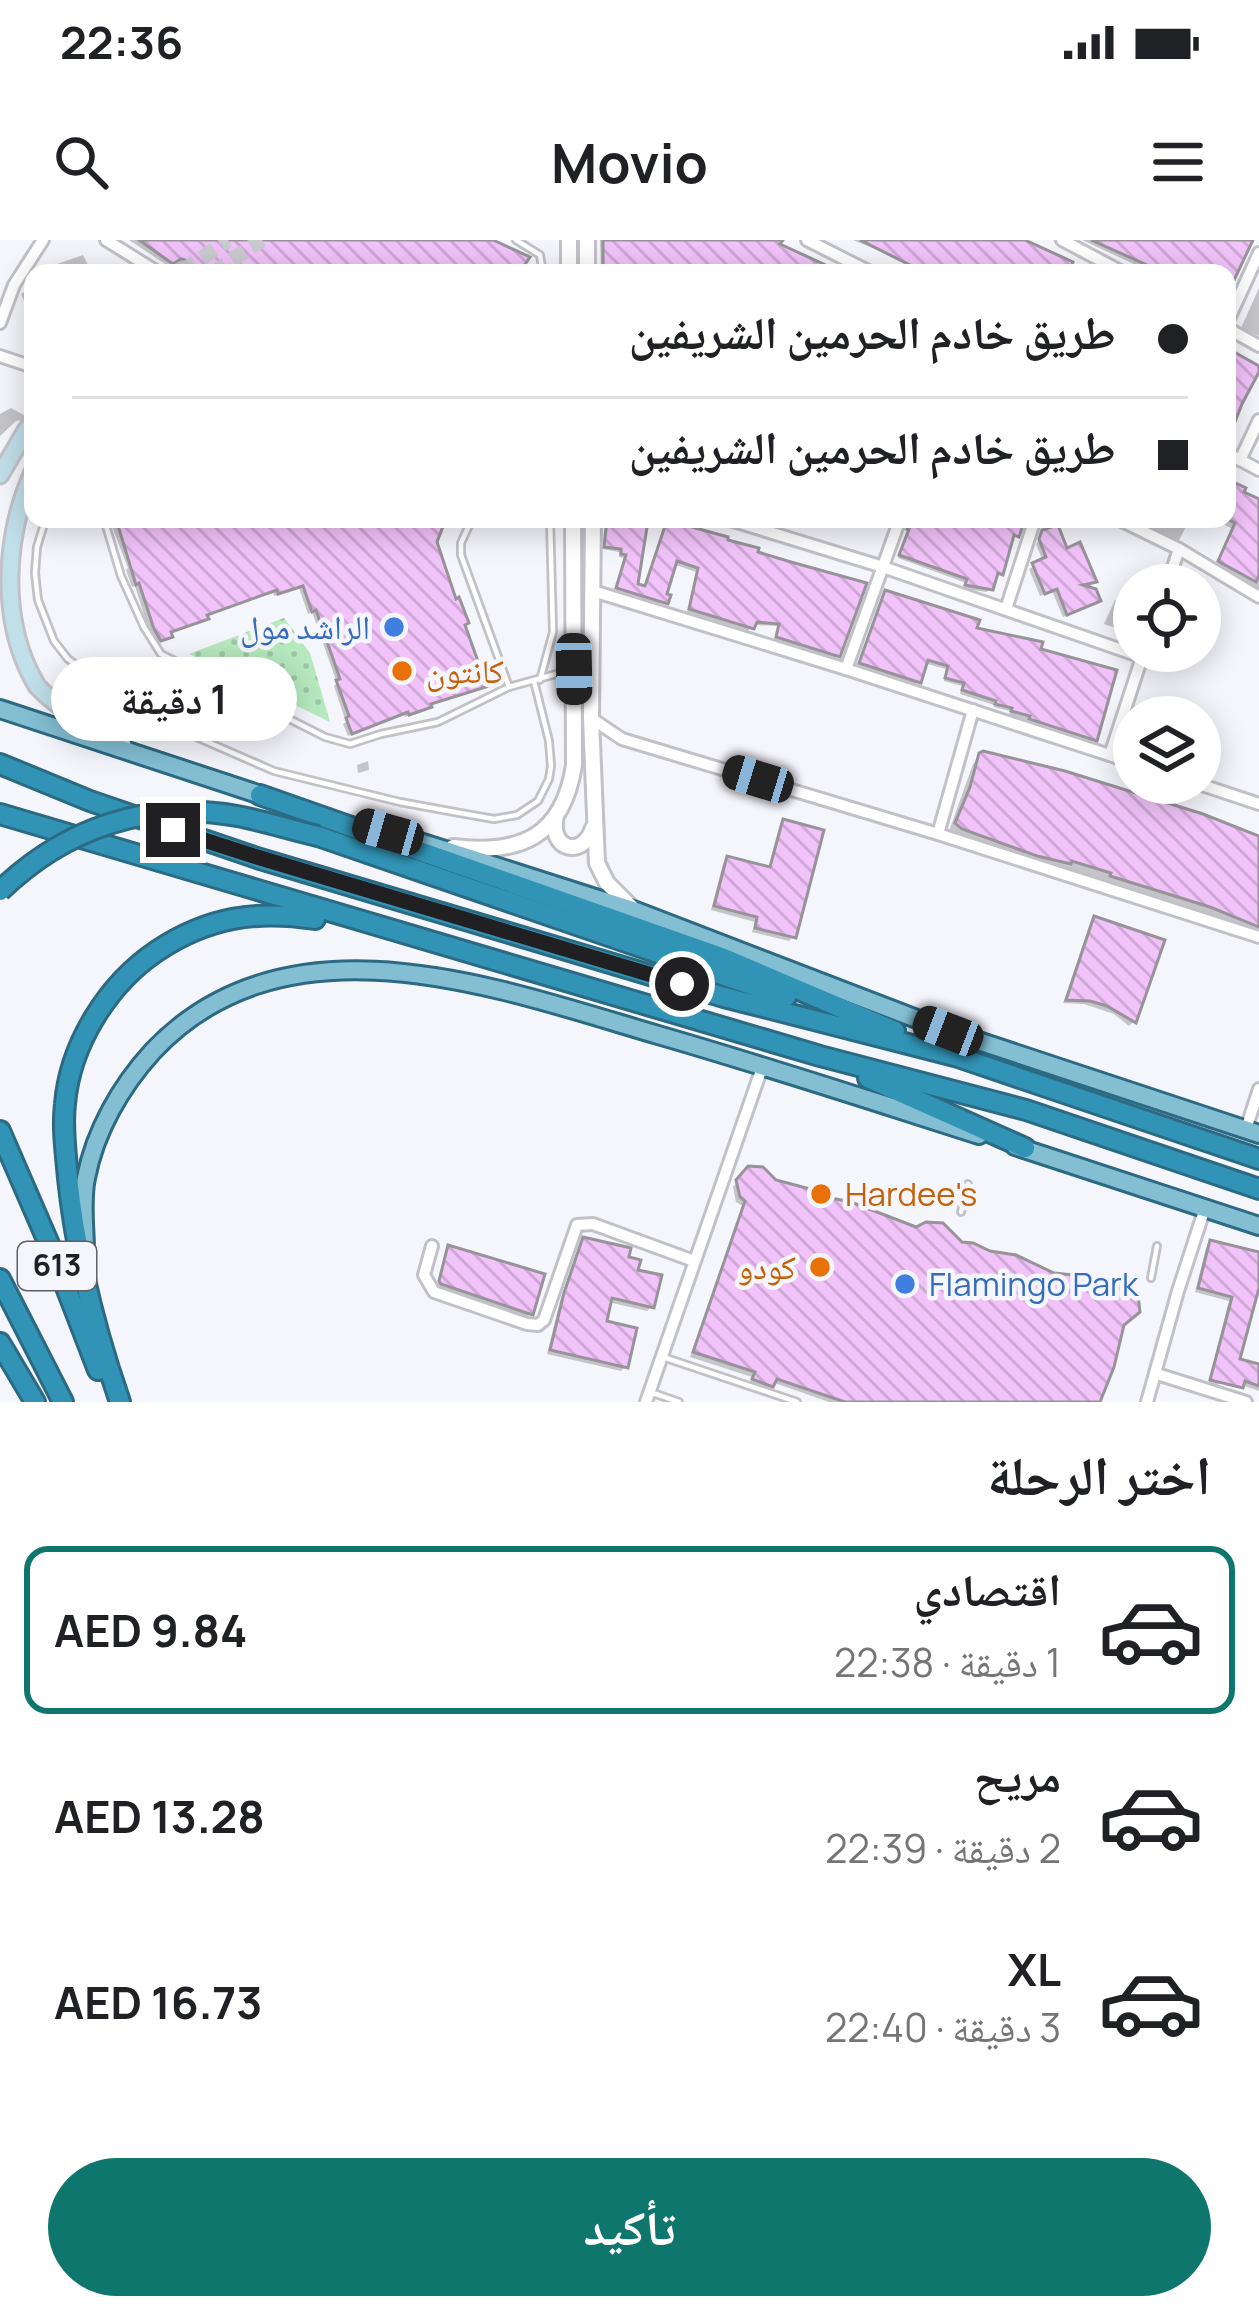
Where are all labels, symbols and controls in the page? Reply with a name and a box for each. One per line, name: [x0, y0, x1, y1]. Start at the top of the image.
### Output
text: 22:36: [60, 11, 183, 73]
text: Movio: [551, 125, 708, 199]
icon: search: [48, 129, 114, 195]
icon: menu: [1145, 129, 1211, 195]
text: طريق خادم الحرمين الشريفين: [629, 301, 1116, 363]
text: طريق خادم الحرمين الشريفين: [629, 416, 1116, 478]
map controls: [1113, 564, 1221, 804]
button: locate: [1113, 564, 1221, 672]
place label: الراشد مول: [240, 604, 370, 649]
marker: الراشد مول: [381, 614, 407, 640]
car: [555, 633, 593, 705]
place label: كانتون: [426, 648, 504, 693]
callout: 1 دقيقة: [50, 656, 296, 740]
marker: كانتون: [389, 658, 415, 684]
text: 1 دقيقة: [121, 672, 227, 726]
button: layers: [1113, 696, 1221, 804]
car: [718, 751, 798, 807]
route end: [146, 803, 200, 857]
car: [348, 805, 428, 859]
route start: [655, 957, 709, 1011]
car: [908, 1001, 988, 1061]
place label: Hardee's: [845, 1171, 977, 1216]
marker: Hardee's: [808, 1181, 834, 1207]
road number: 613: [18, 1242, 96, 1290]
place label: كودو: [738, 1244, 796, 1289]
marker: كودو: [807, 1254, 833, 1280]
place label: Flamingo Park: [929, 1261, 1140, 1306]
marker: Flamingo Park: [892, 1271, 918, 1297]
text: اختر الرحلة: [987, 1437, 1211, 1511]
text: اقتصادي: [914, 1558, 1061, 1620]
icon: car: [1097, 1576, 1205, 1684]
text: AED 9.84: [54, 1599, 247, 1661]
text: 1 دقيقة · 22:38: [834, 1635, 1061, 1689]
text: مريح: [974, 1744, 1061, 1806]
icon: car: [1097, 1762, 1205, 1870]
text: AED 13.28: [54, 1785, 265, 1847]
text: 2 دقيقة · 22:39: [825, 1821, 1061, 1875]
text: XL: [1007, 1938, 1061, 2000]
icon: car: [1097, 1948, 1205, 2056]
text: AED 16.73: [54, 1971, 263, 2033]
text: 3 دقيقة · 22:40: [825, 2000, 1061, 2054]
button: تأكيد: [48, 2158, 1211, 2296]

